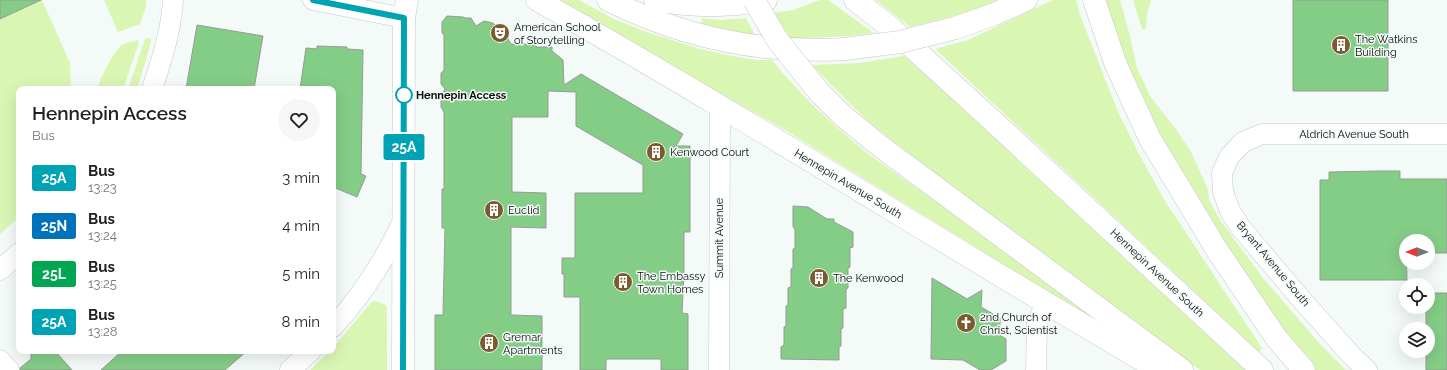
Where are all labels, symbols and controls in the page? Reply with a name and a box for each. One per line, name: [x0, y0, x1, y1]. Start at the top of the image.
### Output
place label: American School of Storytelling: [514, 21, 601, 47]
theatre icon: American School of Storytelling: [489, 22, 511, 44]
place label: The Watkins Building: [1355, 33, 1418, 59]
building icon: The Watkins Building: [1330, 34, 1352, 56]
marker: Hennepin Access: [395, 86, 413, 104]
place label: Hennepin Access: [416, 89, 507, 102]
button: heart: [278, 99, 320, 141]
text: Hennepin Access: [32, 102, 187, 124]
text: Bus: [32, 128, 55, 143]
street label: Aldrich Avenue South: [1299, 128, 1409, 141]
line badge: 25A: [381, 134, 427, 160]
text: 25A: [391, 139, 417, 155]
building icon: Kenwood Court: [645, 141, 667, 163]
place label: Kenwood Court: [670, 146, 749, 159]
street label: Hennepin Avenue South: [792, 147, 904, 221]
text: Bus: [88, 162, 115, 180]
text: 3 min: [282, 169, 320, 187]
text: 25A: [41, 170, 67, 186]
text: 13:23: [88, 180, 117, 195]
street label: Summit Avenue: [713, 197, 726, 278]
building icon: Euclid: [483, 199, 505, 221]
place label: Euclid: [508, 204, 540, 217]
text: Bus: [88, 210, 115, 228]
text: 4 min: [282, 217, 320, 235]
text: 25N: [41, 218, 67, 234]
street label: Bryant Avenue South: [1234, 219, 1312, 309]
street label: Hennepin Avenue South: [1108, 226, 1206, 320]
text: 13:24: [88, 228, 117, 243]
north arrow: [1399, 234, 1435, 270]
map controls: [1399, 234, 1435, 358]
text: Bus: [88, 258, 115, 276]
text: 5 min: [282, 265, 320, 283]
text: 25L: [42, 266, 66, 282]
building icon: The Kenwood: [808, 267, 830, 289]
place label: The Embassy Town Homes: [637, 270, 705, 296]
building icon: The Embassy Town Homes: [612, 271, 634, 293]
place label: The Kenwood: [833, 272, 904, 285]
text: 13:25: [88, 276, 117, 291]
button: locate: [1399, 278, 1435, 314]
text: Bus: [88, 306, 115, 324]
place label: 2nd Church of Christ, Scientist: [980, 311, 1058, 337]
church icon: 2nd Church of Christ, Scientist: [955, 312, 977, 334]
text: 8 min: [281, 313, 320, 331]
text: 25A: [41, 314, 67, 330]
button: layers: [1399, 322, 1435, 358]
text: 13:28: [88, 324, 117, 339]
place label: Gremar Apartments: [503, 331, 563, 357]
building icon: Gremar Apartments: [478, 332, 500, 354]

